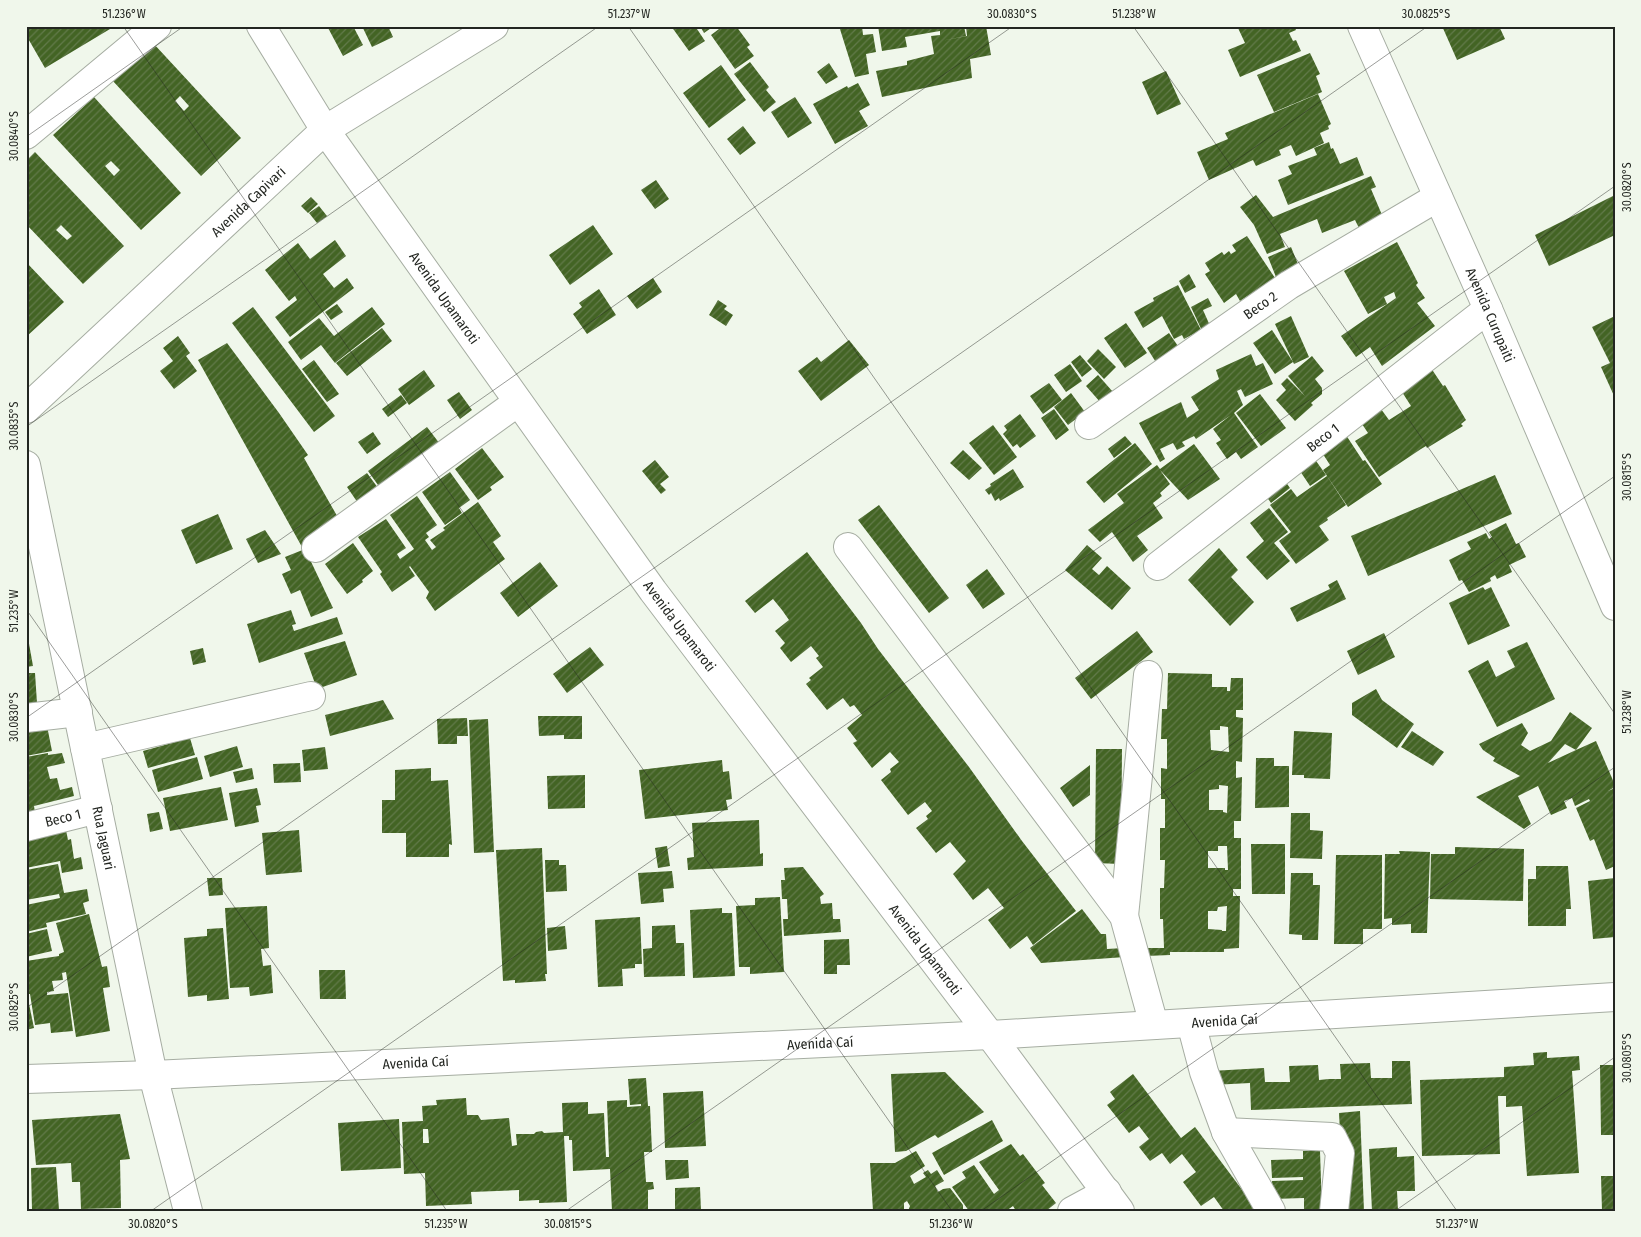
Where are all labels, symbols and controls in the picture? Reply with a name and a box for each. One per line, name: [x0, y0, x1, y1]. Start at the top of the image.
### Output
text: 51.236°W: [102, 7, 146, 21]
text: 51.237°W: [608, 7, 650, 21]
text: 30.0830°S: [987, 7, 1037, 21]
text: 51.238°W: [1112, 7, 1156, 21]
text: 30.0825°S: [1402, 7, 1450, 21]
text: 30.0840°S: [7, 111, 21, 161]
text: 30.0820°S: [1620, 162, 1634, 212]
street label: Avenida Capivari: [208, 163, 289, 241]
street label: Avenida Upamaroti: [405, 249, 483, 347]
street label: Avenida Curupaiti: [1462, 265, 1518, 365]
street label: Beco 2: [1240, 288, 1281, 323]
text: 30.0835°S: [7, 402, 21, 450]
street label: Beco 1: [1304, 420, 1343, 456]
text: 30.0815°S: [1620, 453, 1634, 501]
street label: Avenida Upamaroti: [640, 578, 719, 675]
text: 51.235°W: [7, 590, 21, 632]
text: 51.238°W: [1620, 690, 1634, 734]
text: 30.0830°S: [7, 692, 21, 742]
street label: Rua Jaguari: [88, 805, 118, 872]
street label: Beco 1: [43, 806, 83, 831]
street label: Avenida Upamaroti: [885, 901, 965, 998]
text: 30.0825°S: [7, 983, 21, 1031]
street label: Avenida Caí: [1191, 1011, 1259, 1032]
text: 30.0805°S: [1620, 1033, 1634, 1083]
street label: Avenida Caí: [787, 1034, 854, 1054]
street label: Avenida Caí: [382, 1053, 450, 1073]
text: 30.0820°S: [128, 1217, 178, 1231]
text: 51.235°W: [425, 1217, 467, 1231]
text: 30.0815°S: [544, 1217, 592, 1231]
text: 51.236°W: [929, 1217, 973, 1231]
text: 51.237°W: [1436, 1217, 1478, 1231]

